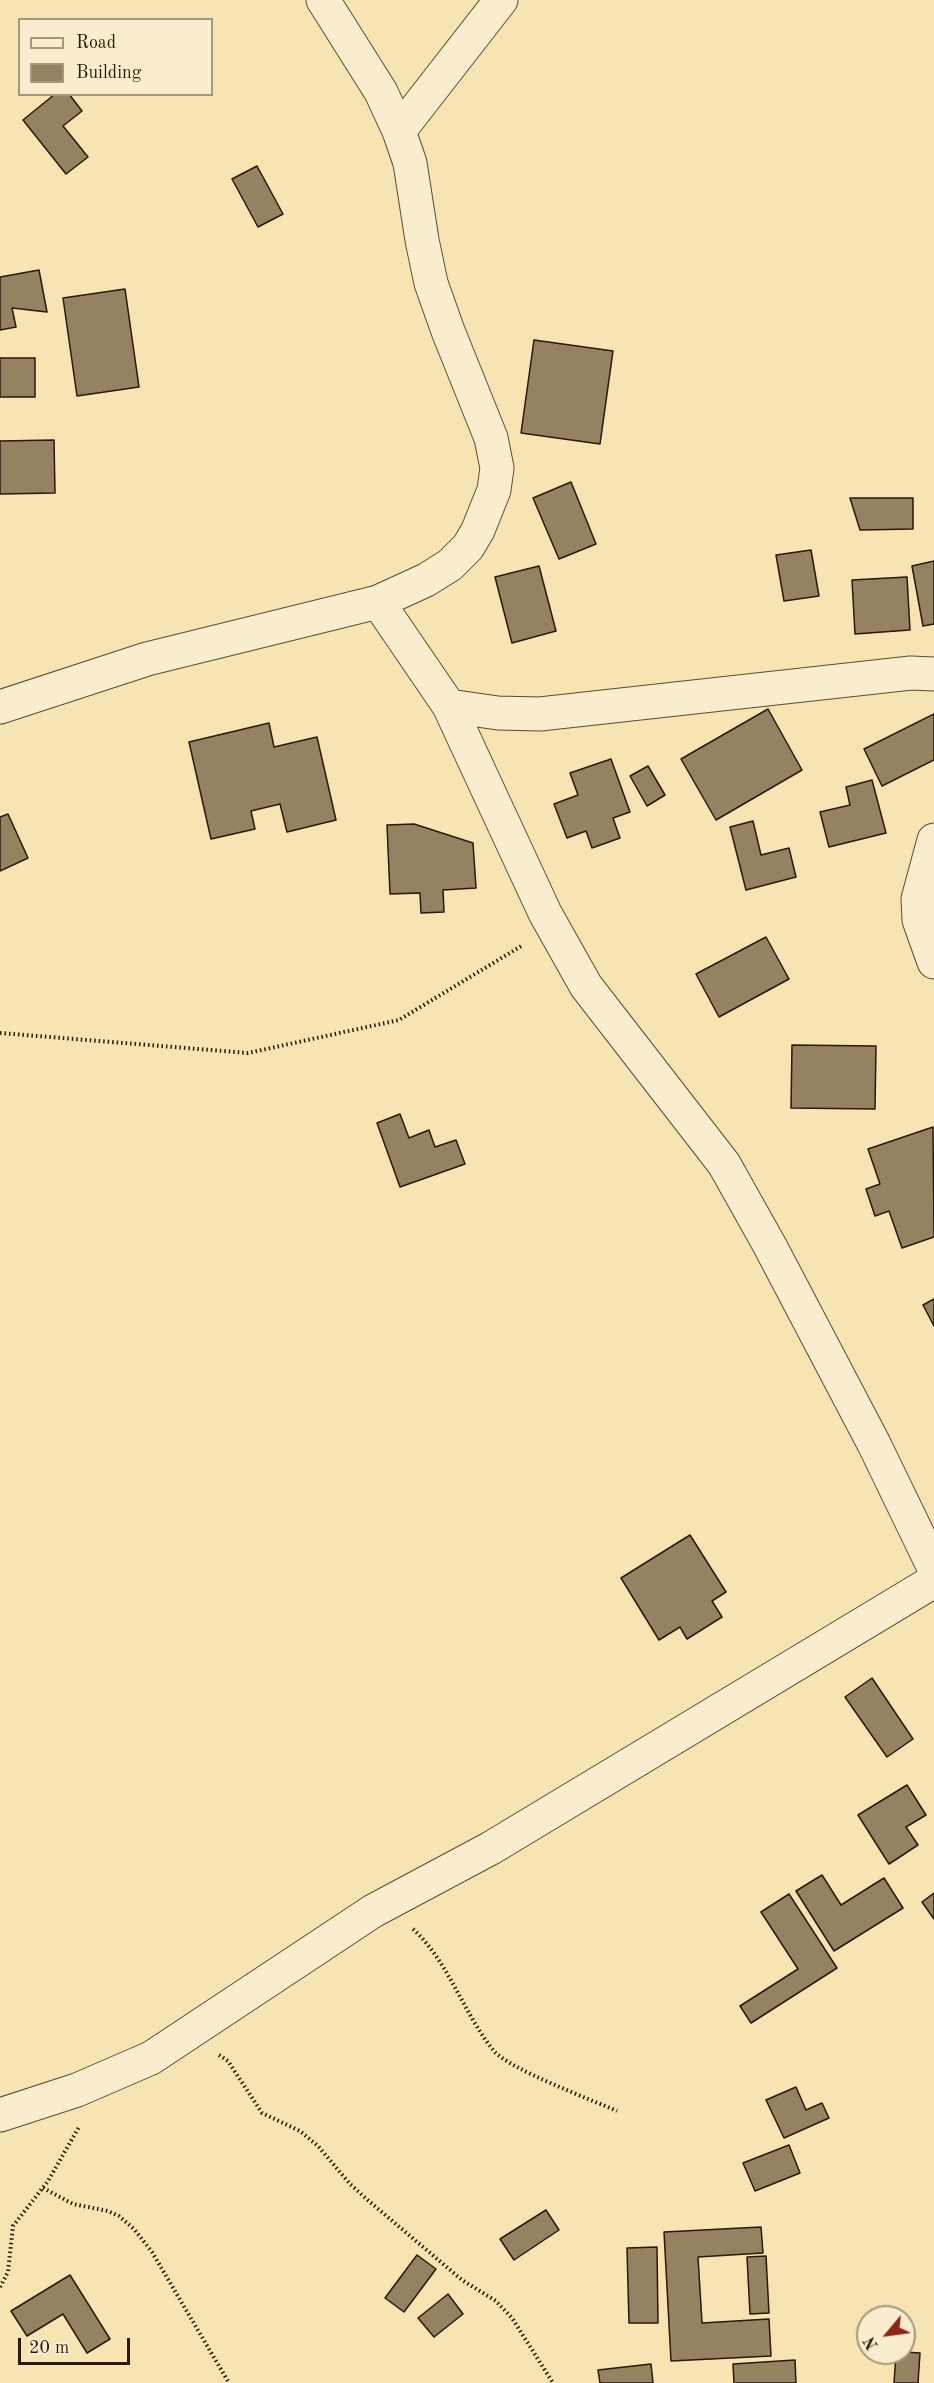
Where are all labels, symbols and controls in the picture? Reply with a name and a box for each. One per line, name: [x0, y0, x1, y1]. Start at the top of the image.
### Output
legend: [18, 18, 213, 96]
text: Road: [76, 34, 116, 52]
text: Building: [76, 64, 141, 82]
north arrow: [856, 2305, 916, 2365]
scale bar: [21, 2326, 134, 2364]
text: N: [862, 2334, 882, 2352]
text: 20 m: [29, 2339, 69, 2357]

